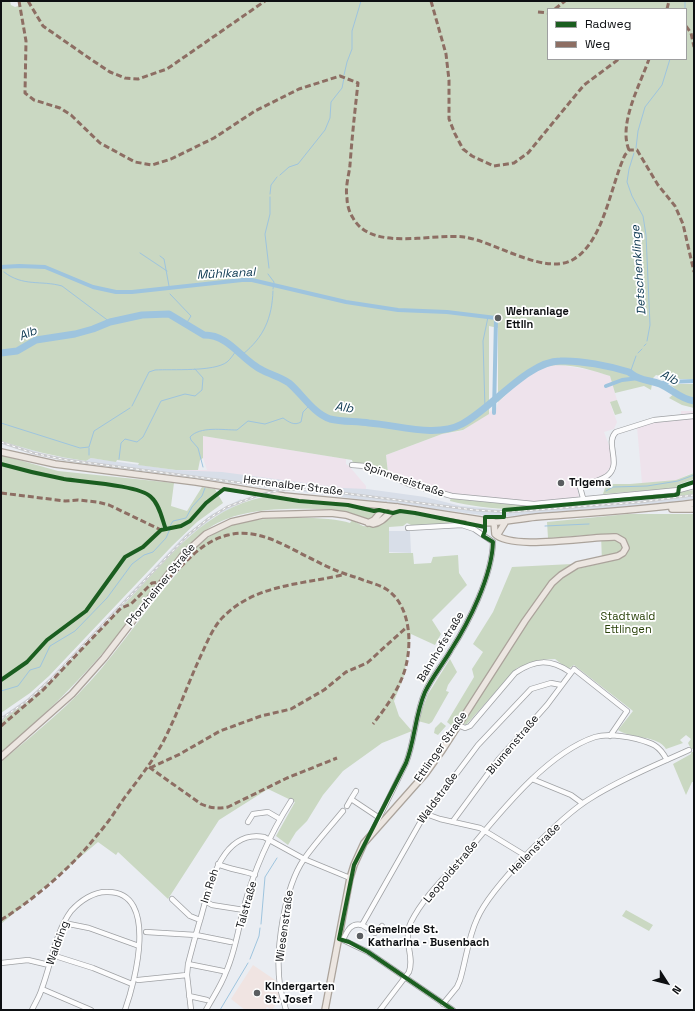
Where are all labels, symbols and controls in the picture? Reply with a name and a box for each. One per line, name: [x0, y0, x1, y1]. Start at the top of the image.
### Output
legend: [547, 8, 687, 60]
text: Radweg: [585, 16, 631, 32]
text: Weg: [585, 36, 610, 52]
water label: Detschenklinge: [629, 225, 649, 315]
water label: Mühlkanal: [196, 265, 256, 283]
place label: Wehranlage Ettlin: [506, 305, 569, 331]
marker: Wehranlage Ettlin: [493, 313, 503, 323]
water label: Alb: [17, 324, 39, 344]
water label: Alb: [658, 367, 680, 389]
water label: Alb: [334, 400, 354, 416]
street label: Spinnereistraße: [362, 460, 446, 500]
street label: Herrenalber Straße: [242, 473, 344, 499]
place label: Trigema: [569, 476, 611, 490]
marker: Trigema: [556, 478, 566, 488]
street label: Pforzheimer Straße: [124, 541, 198, 629]
street label: Bahnhofstraße: [415, 609, 467, 685]
park label: Stadtwald Ettlingen: [601, 610, 655, 636]
street label: Ettlinger Straße: [412, 709, 470, 785]
street label: Blumenstraße: [484, 712, 542, 778]
street label: Waldstraße: [415, 770, 461, 826]
street label: Hellenstraße: [507, 821, 563, 877]
street label: Leopoldstraße: [421, 838, 481, 906]
street label: Im Reh: [198, 867, 222, 905]
street label: Talstraße: [234, 880, 260, 930]
street label: Wiesenstraße: [273, 889, 297, 963]
street label: Waldring: [44, 919, 72, 967]
place label: Gemeinde St. Katharina - Busenbach: [368, 923, 489, 949]
marker: Gemeinde St. Katharina - Busenbach: [355, 931, 365, 941]
north arrow: [647, 963, 687, 1003]
place label: Kindergarten St. Josef: [265, 980, 335, 1006]
text: N: [669, 983, 685, 997]
marker: Kindergarten St. Josef: [252, 988, 262, 998]

